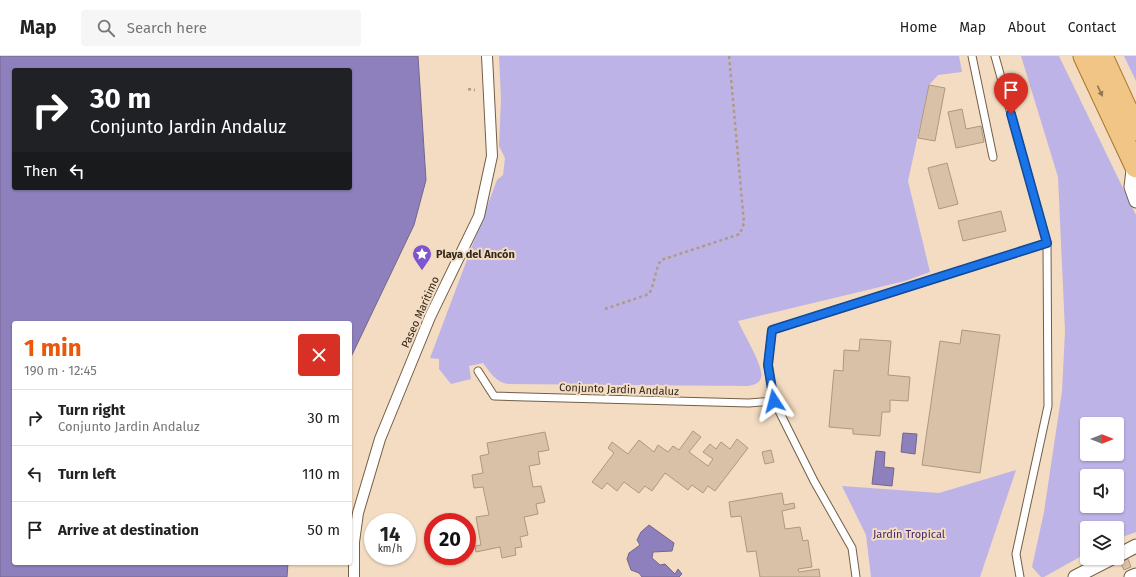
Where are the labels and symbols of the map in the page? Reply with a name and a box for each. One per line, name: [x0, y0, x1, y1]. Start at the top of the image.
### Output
pin: [994, 73, 1028, 114]
one-way arrow: [1097, 86, 1103, 97]
place icon: Playa del Ancón: [411, 243, 433, 271]
place label: Playa del Ancón: [436, 248, 515, 261]
street label: Paseo Marítimo: [399, 274, 442, 350]
position arrow: [753, 380, 795, 422]
street label: Conjunto Jardin Andaluz: [559, 381, 679, 398]
north arrow: [1080, 417, 1124, 461]
speed limit sign: 20: [424, 513, 476, 565]
park label: Jardín Tropical: [873, 528, 945, 541]

